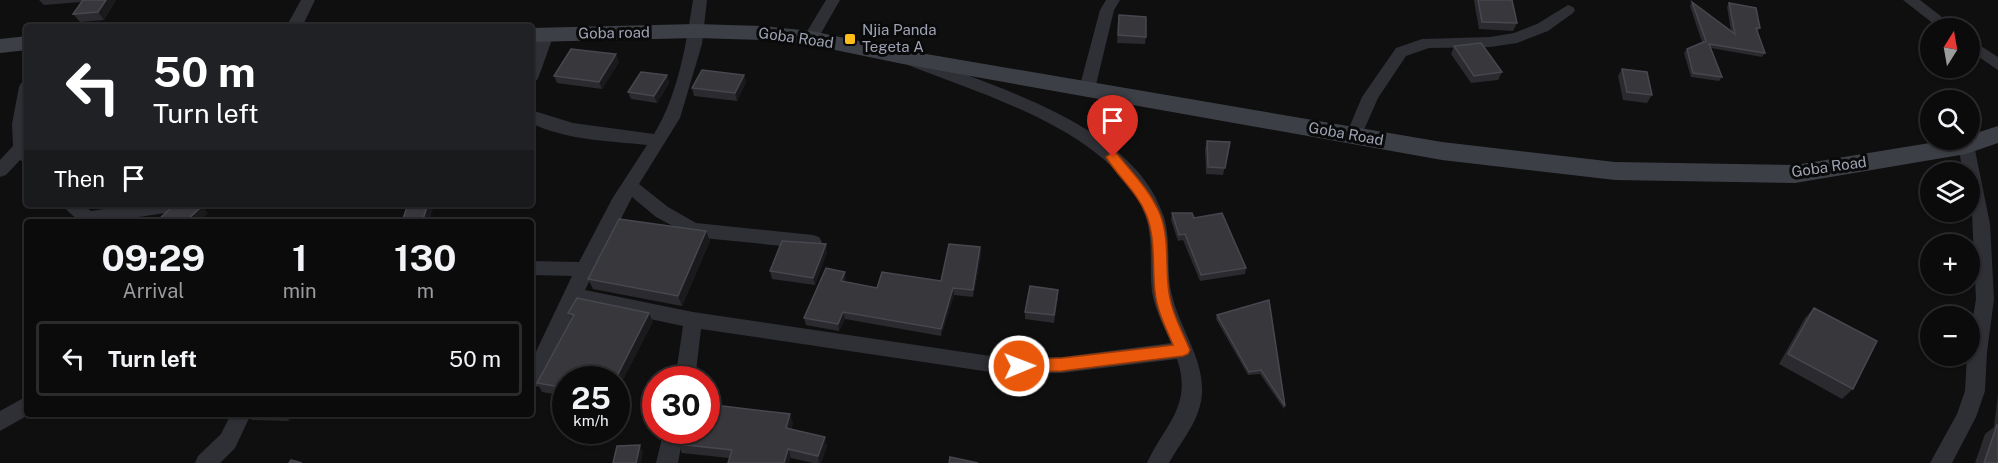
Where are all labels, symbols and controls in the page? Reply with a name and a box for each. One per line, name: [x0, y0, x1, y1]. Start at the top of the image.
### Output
north arrow: [1920, 18, 1980, 78]
map controls: [1920, 18, 1980, 366]
place label: Njia Panda Tegeta A: [862, 21, 937, 55]
street label: Goba road: [578, 23, 650, 42]
street label: Goba Road: [757, 24, 835, 51]
marker: Njia Panda Tegeta A: [843, 32, 857, 46]
text: 50 m: [153, 47, 256, 96]
icon: left: [54, 48, 132, 126]
button: search: [1920, 90, 1980, 150]
pin: [1087, 95, 1138, 157]
text: Turn left: [153, 97, 259, 129]
icon: arrive: [1096, 104, 1129, 137]
street label: Goba Road: [1307, 119, 1385, 148]
street label: Goba Road: [1790, 153, 1868, 180]
icon: arrive: [117, 162, 150, 195]
button: layers: [1920, 162, 1980, 222]
text: Then: [54, 166, 105, 192]
button: +: [1920, 234, 1980, 294]
text: 09:29: [101, 237, 205, 279]
text: 1: [292, 237, 307, 279]
text: 130: [394, 237, 457, 279]
text: Arrival: [122, 279, 184, 303]
text: min: [283, 279, 317, 303]
text: m: [417, 279, 434, 303]
button: −: [1920, 306, 1980, 366]
position arrow: [987, 334, 1051, 398]
icon: left: [57, 342, 90, 375]
text: Turn left: [108, 346, 197, 372]
text: 50 m: [449, 346, 501, 372]
speed limit sign: 30: [642, 366, 720, 444]
text: 25: [571, 380, 611, 416]
text: km/h: [573, 412, 609, 429]

